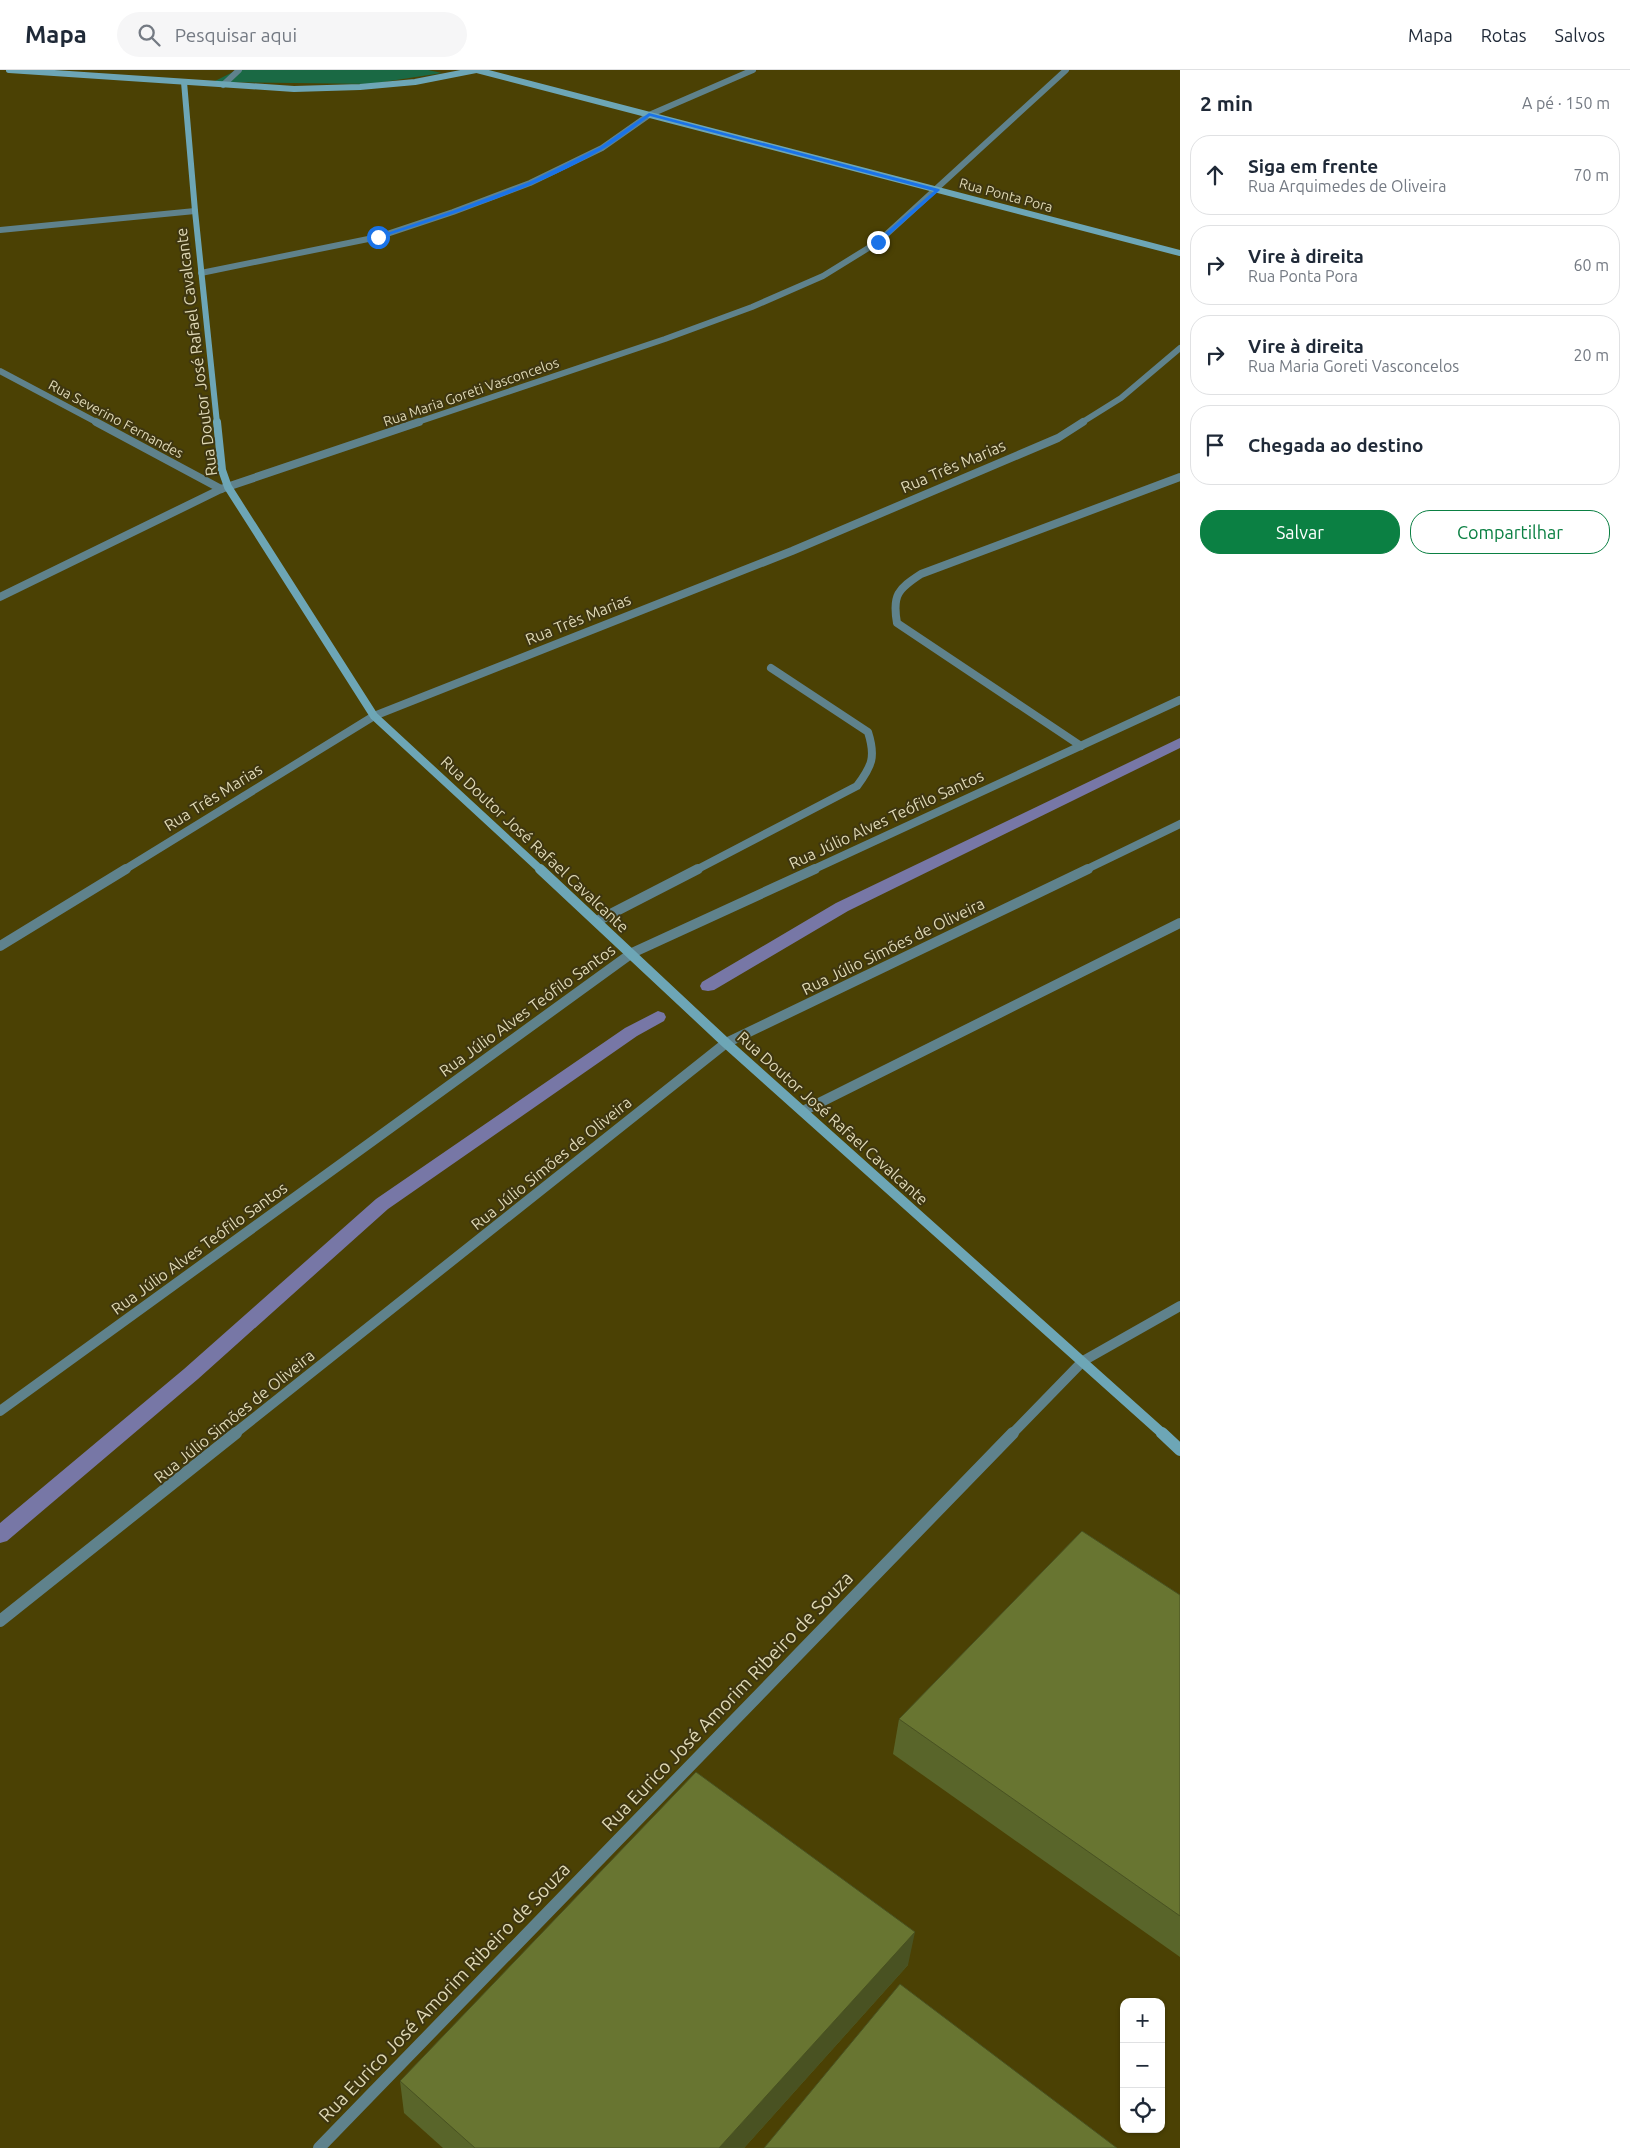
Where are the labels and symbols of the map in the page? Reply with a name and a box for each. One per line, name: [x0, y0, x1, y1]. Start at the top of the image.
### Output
street label: Rua Ponta Pora: [957, 175, 1055, 215]
route start: [367, 226, 390, 249]
street label: Rua Doutor José Rafael Cavalcante: [172, 227, 220, 477]
route end: [867, 231, 890, 254]
street label: Rua Maria Goreti Vasconcelos: [381, 354, 561, 430]
street label: Rua Severino Fernandes: [46, 377, 186, 461]
street label: Rua Três Marias: [898, 436, 1008, 496]
street label: Rua Três Marias: [523, 590, 633, 648]
street label: Rua Doutor José Rafael Cavalcante: [437, 752, 633, 936]
street label: Rua Três Marias: [161, 760, 265, 834]
street label: Rua Júlio Alves Teófilo Santos: [786, 766, 986, 872]
street label: Rua Júlio Simões de Oliveira: [799, 894, 987, 998]
street label: Rua Júlio Alves Teófilo Santos: [436, 940, 618, 1080]
street label: Rua Doutor José Rafael Cavalcante: [734, 1028, 932, 1208]
street label: Rua Júlio Simões de Oliveira: [467, 1093, 635, 1233]
street label: Rua Júlio Alves Teófilo Santos: [108, 1178, 290, 1318]
street label: Rua Júlio Simões de Oliveira: [150, 1346, 318, 1486]
street label: Rua Eurico José Amorim Ribeiro de Souza: [597, 1567, 857, 1835]
street label: Rua Eurico José Amorim Ribeiro de Souza: [314, 1858, 574, 2126]

